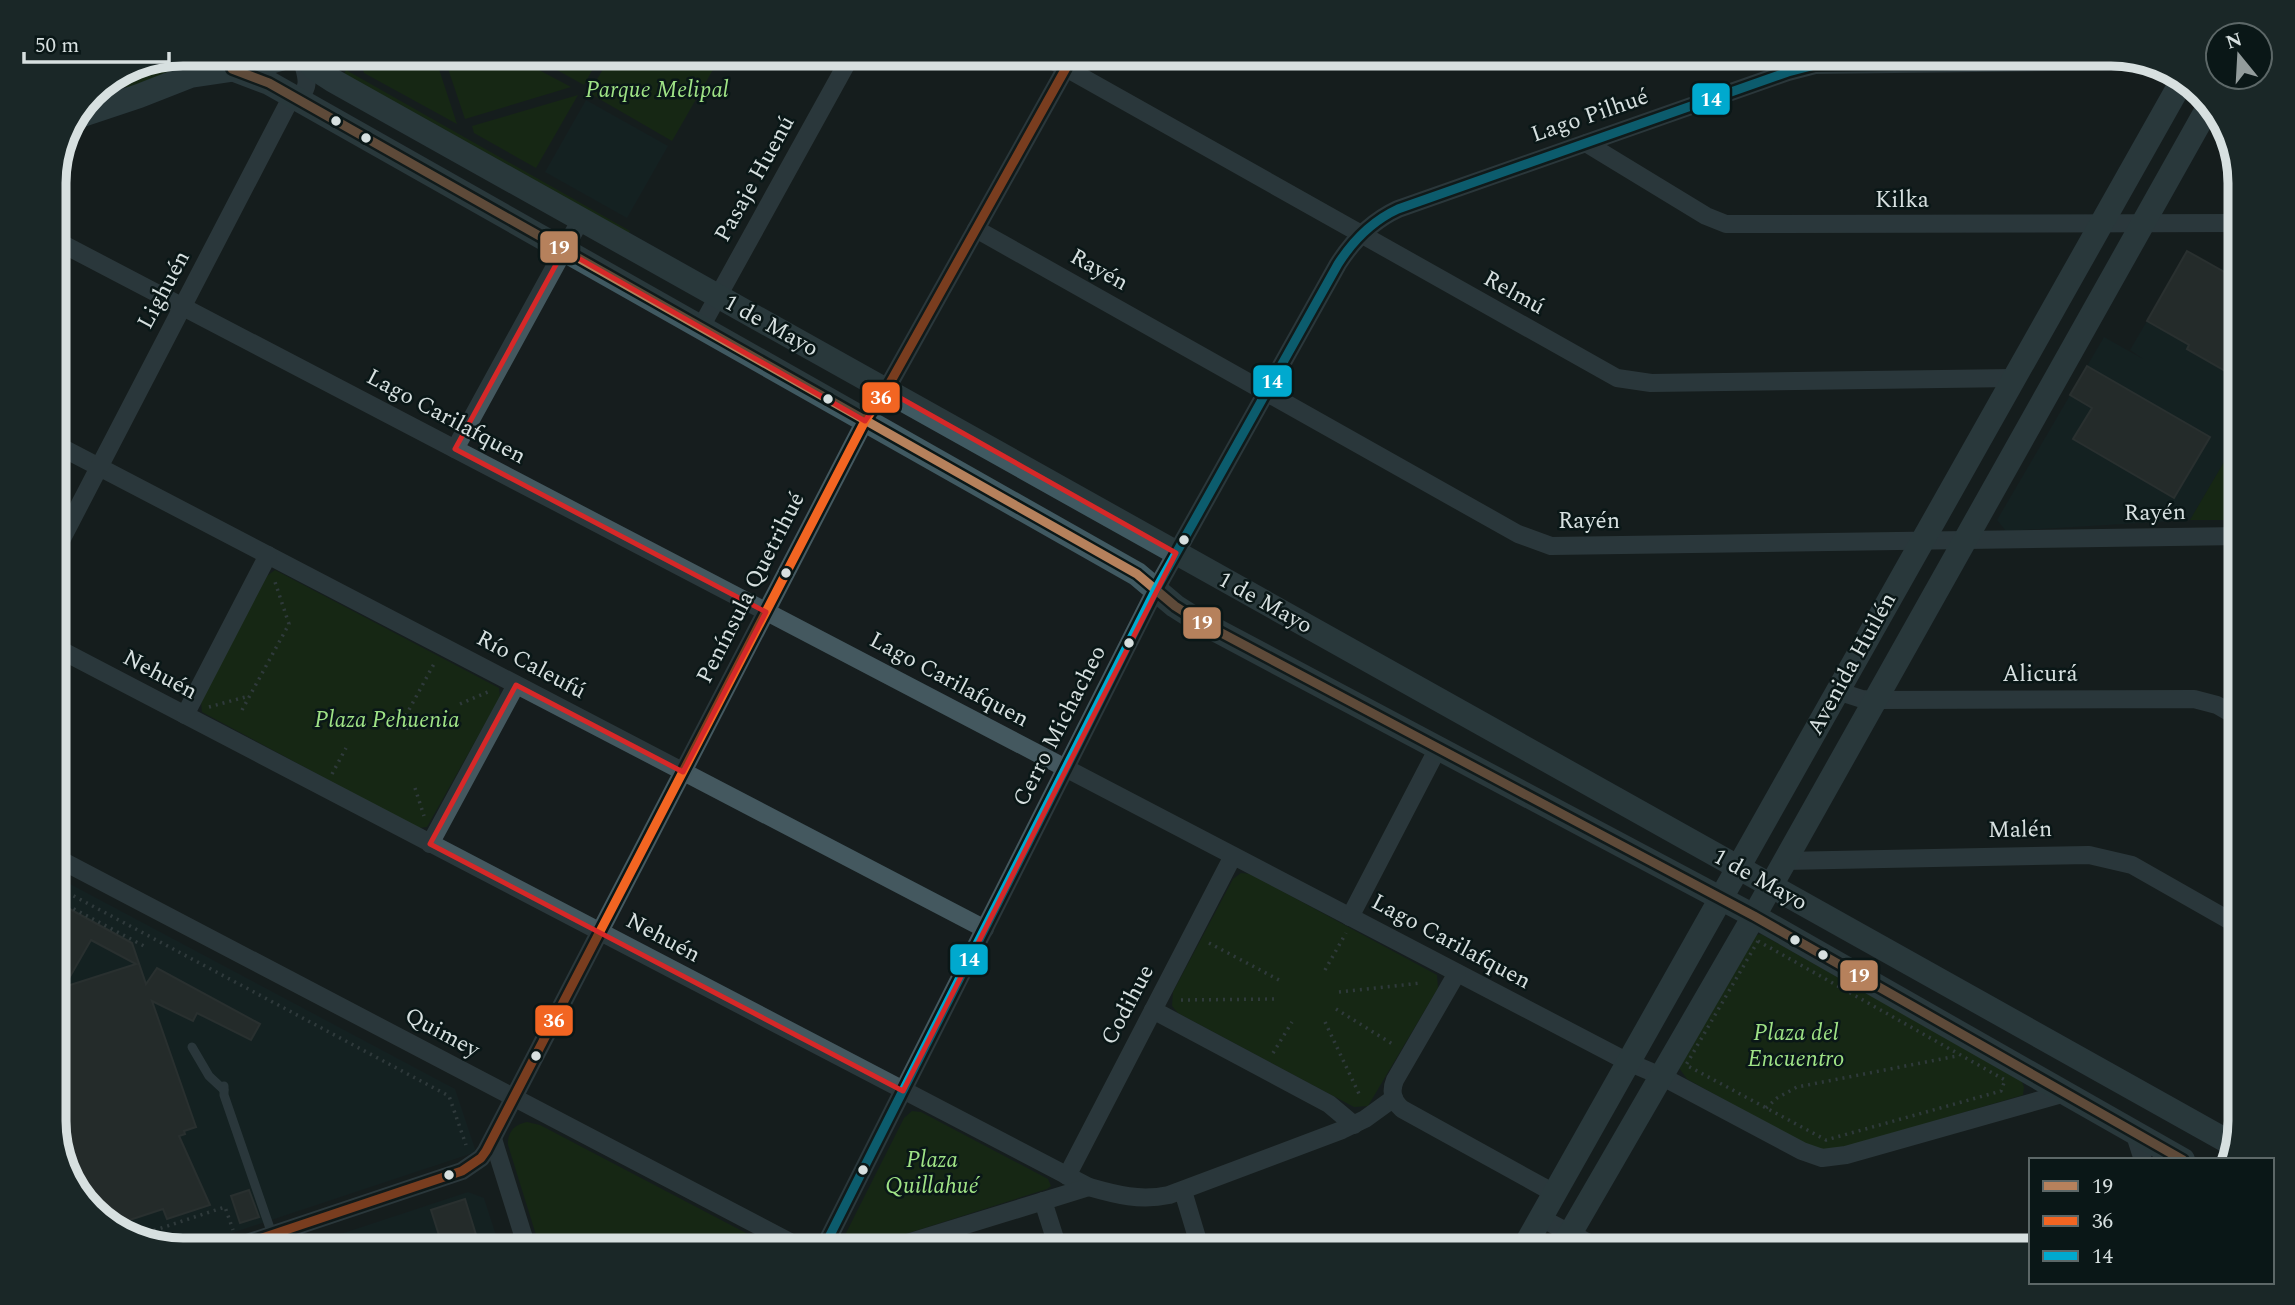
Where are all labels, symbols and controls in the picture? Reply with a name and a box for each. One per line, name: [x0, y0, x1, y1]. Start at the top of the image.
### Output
scale bar: [24, 21, 170, 65]
north arrow: [2204, 21, 2274, 91]
text: N: [2222, 25, 2246, 57]
text: 50 m: [35, 30, 79, 62]
park label: Parque Melipal: [585, 73, 729, 108]
street label: Lago Pilhué: [1527, 80, 1653, 152]
line badge: 14: [1691, 82, 1731, 116]
text: 14: [1700, 86, 1722, 115]
street label: Pasaje Huenú: [706, 109, 804, 249]
unlabelled marker: [329, 114, 343, 128]
unlabelled marker: [359, 131, 373, 145]
street label: Kilka: [1875, 183, 1929, 218]
line badge: 19: [539, 230, 579, 264]
text: 19: [548, 234, 570, 263]
street label: Rayén: [1063, 240, 1135, 300]
street label: Lighuén: [129, 244, 199, 336]
street label: Relmú: [1477, 262, 1551, 324]
street label: 1 de Mayo: [717, 286, 825, 366]
street label: Lago Carilafquen: [360, 360, 532, 474]
line badge: 14: [1252, 364, 1293, 398]
text: 14: [1261, 368, 1283, 397]
line badge: 36: [861, 381, 901, 414]
text: 36: [870, 384, 892, 413]
unlabelled marker: [821, 392, 835, 406]
street label: Península Quetrihué: [688, 486, 814, 690]
street label: Rayén: [2124, 495, 2186, 531]
street label: Rayén: [1558, 504, 1620, 539]
unlabelled marker: [1177, 533, 1191, 547]
street label: 1 de Mayo: [1211, 563, 1319, 643]
unlabelled marker: [779, 566, 793, 580]
street label: Avenida Huilén: [1798, 586, 1906, 742]
line badge: 19: [1182, 606, 1222, 640]
text: 19: [1191, 609, 1213, 638]
street label: Río Caleufú: [470, 621, 592, 709]
street label: Lago Carilafquen: [863, 623, 1035, 737]
unlabelled marker: [1122, 636, 1136, 650]
street label: Cerro Michacheo: [1004, 639, 1116, 813]
street label: Nehuén: [116, 641, 204, 709]
street label: Alicurá: [2002, 657, 2078, 692]
park label: Plaza Pehuenia: [314, 703, 460, 738]
street label: Malén: [1987, 812, 2053, 848]
street label: 1 de Mayo: [1706, 840, 1814, 920]
street label: Lago Carilafquen: [1365, 885, 1537, 999]
street label: Nehuén: [619, 904, 707, 972]
unlabelled marker: [1788, 933, 1802, 947]
line badge: 14: [949, 943, 989, 976]
text: 14: [958, 946, 980, 975]
unlabelled marker: [1816, 948, 1830, 962]
street label: Codihue: [1092, 959, 1164, 1051]
line badge: 19: [1839, 959, 1879, 992]
text: 19: [1848, 962, 1870, 991]
street label: Quimey: [398, 999, 487, 1068]
line badge: 36: [534, 1004, 574, 1037]
text: 36: [543, 1007, 565, 1036]
park label: Plaza del Encuentro: [1747, 1016, 1845, 1077]
unlabelled marker: [529, 1049, 543, 1063]
park label: Plaza Quillahué: [885, 1143, 981, 1204]
legend: [2029, 1158, 2274, 1284]
unlabelled marker: [856, 1163, 870, 1177]
unlabelled marker: [442, 1168, 456, 1182]
text: 19: [2092, 1171, 2113, 1203]
text: 36: [2092, 1206, 2113, 1238]
text: 14: [2092, 1241, 2114, 1273]

